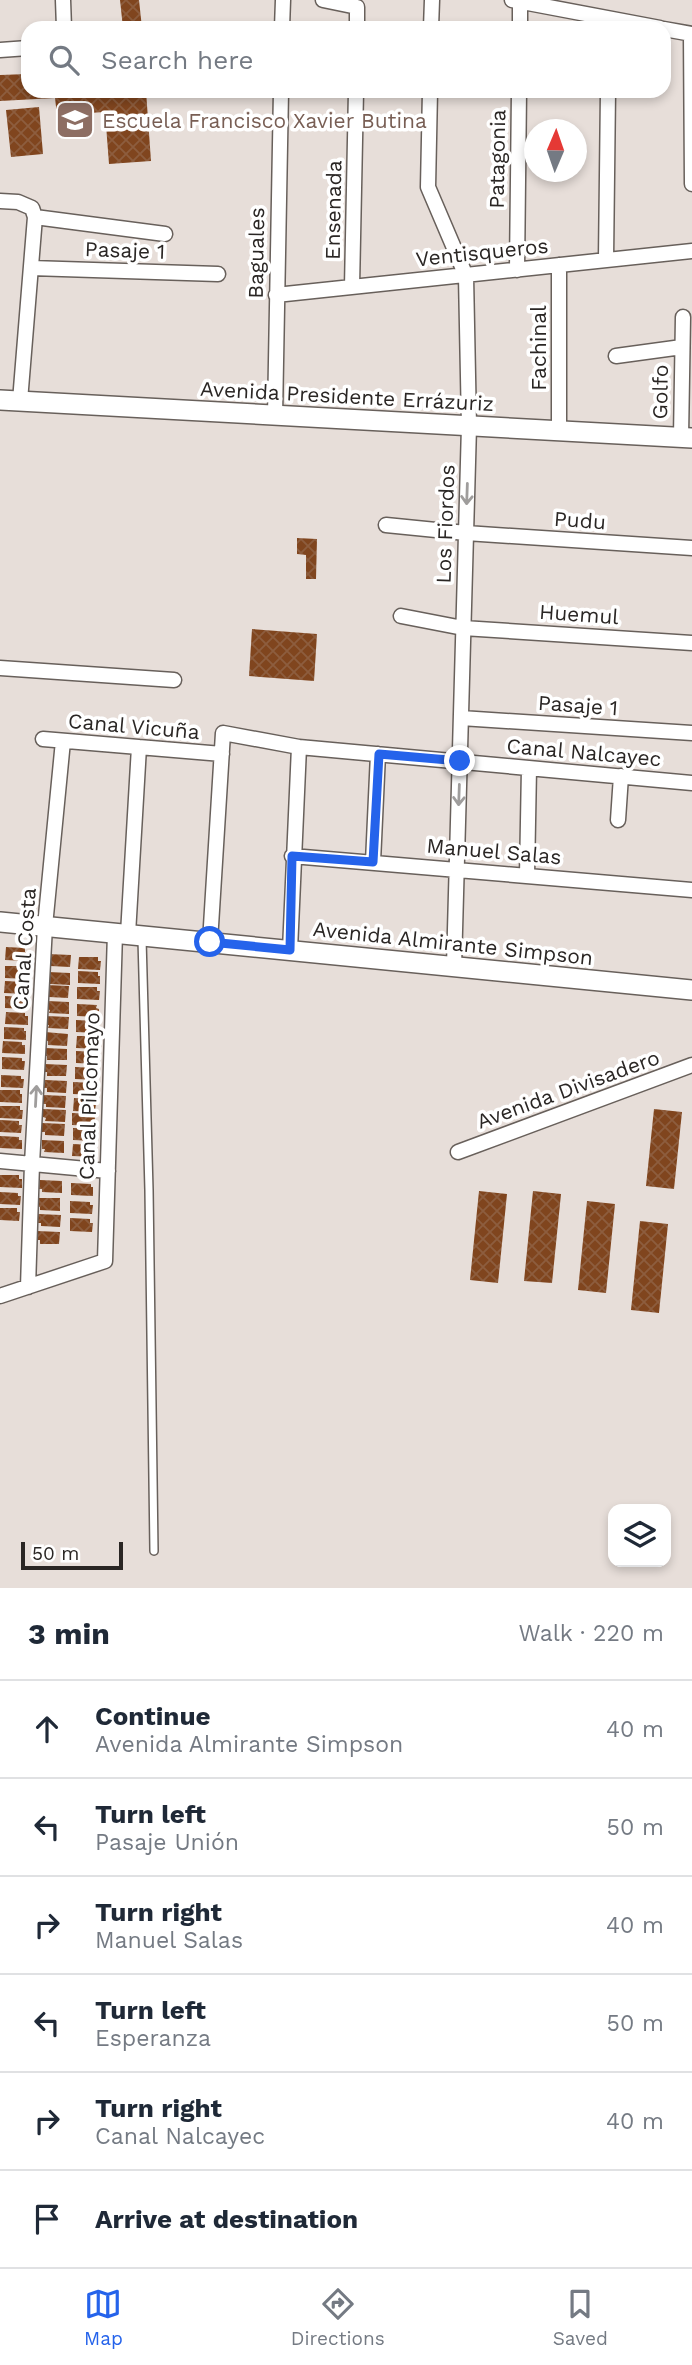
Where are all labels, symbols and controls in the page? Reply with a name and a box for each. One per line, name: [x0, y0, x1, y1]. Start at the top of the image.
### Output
search box: [21, 21, 671, 98]
icon: search: [45, 41, 83, 79]
text: Search here: [101, 45, 253, 75]
school or university icon: Escuela Francisco Xavier Butina: [54, 99, 96, 141]
place label: Escuela Francisco Xavier Butina: [102, 108, 427, 133]
street label: Patagonia: [484, 109, 510, 209]
north arrow: [524, 119, 587, 182]
street label: Ensenada: [320, 160, 346, 260]
street label: Baguales: [243, 207, 269, 299]
street label: Ventisqueros: [414, 233, 550, 271]
street label: Pasaje 1: [84, 236, 166, 264]
street label: Fachinal: [526, 305, 551, 391]
street label: Golfo: [647, 364, 673, 420]
street label: Avenida Presidente Errázuriz: [199, 376, 495, 416]
street label: Los Fiordos: [430, 464, 460, 584]
one-way arrow: [461, 482, 474, 505]
street label: Pudu: [553, 506, 607, 534]
street label: Huemul: [538, 599, 620, 629]
street label: Pasaje 1: [537, 690, 619, 720]
street label: Canal Vicuña: [67, 708, 201, 744]
street label: Canal Nalcayec: [506, 733, 662, 771]
route end: [444, 745, 475, 776]
one-way arrow: [452, 783, 465, 806]
street label: Manuel Salas: [426, 833, 562, 869]
street label: Canal Costa: [7, 887, 41, 1011]
street label: Avenida Almirante Simpson: [312, 916, 594, 970]
route start: [194, 926, 225, 957]
street label: Canal Pilcomayo: [74, 1012, 104, 1180]
street label: Avenida Divisadero: [473, 1044, 663, 1134]
one-way arrow: [29, 1085, 42, 1108]
map controls: [608, 1504, 671, 1567]
button: layers: [608, 1504, 671, 1567]
scale bar: [21, 1539, 122, 1571]
text: 50 m: [32, 1542, 79, 1565]
text: 3 min: [28, 1616, 110, 1651]
text: Walk · 220 m: [518, 1620, 664, 1647]
text: Continue: [95, 1701, 211, 1731]
icon: ahead: [28, 1710, 66, 1748]
text: 40 m: [606, 1716, 664, 1743]
text: Avenida Almirante Simpson: [95, 1731, 403, 1758]
text: Turn left: [95, 1799, 206, 1829]
icon: left: [28, 1808, 66, 1846]
text: 50 m: [607, 1814, 664, 1841]
text: Pasaje Unión: [95, 1829, 239, 1856]
text: Turn right: [95, 1897, 222, 1927]
icon: right: [28, 1906, 66, 1944]
text: 40 m: [606, 1912, 664, 1939]
text: Manuel Salas: [95, 1927, 243, 1954]
text: Turn left: [95, 1995, 206, 2025]
icon: left: [28, 2004, 66, 2042]
text: 50 m: [607, 2010, 664, 2037]
text: Esperanza: [95, 2025, 211, 2052]
text: Turn right: [95, 2093, 222, 2123]
icon: right: [28, 2102, 66, 2140]
text: 40 m: [606, 2108, 664, 2135]
text: Canal Nalcayec: [95, 2123, 265, 2150]
icon: arrive: [28, 2200, 66, 2238]
text: Arrive at destination: [95, 2204, 358, 2234]
tab: Map: [84, 2285, 123, 2350]
tab: Directions: [291, 2285, 385, 2350]
tab: Saved: [553, 2285, 608, 2350]

